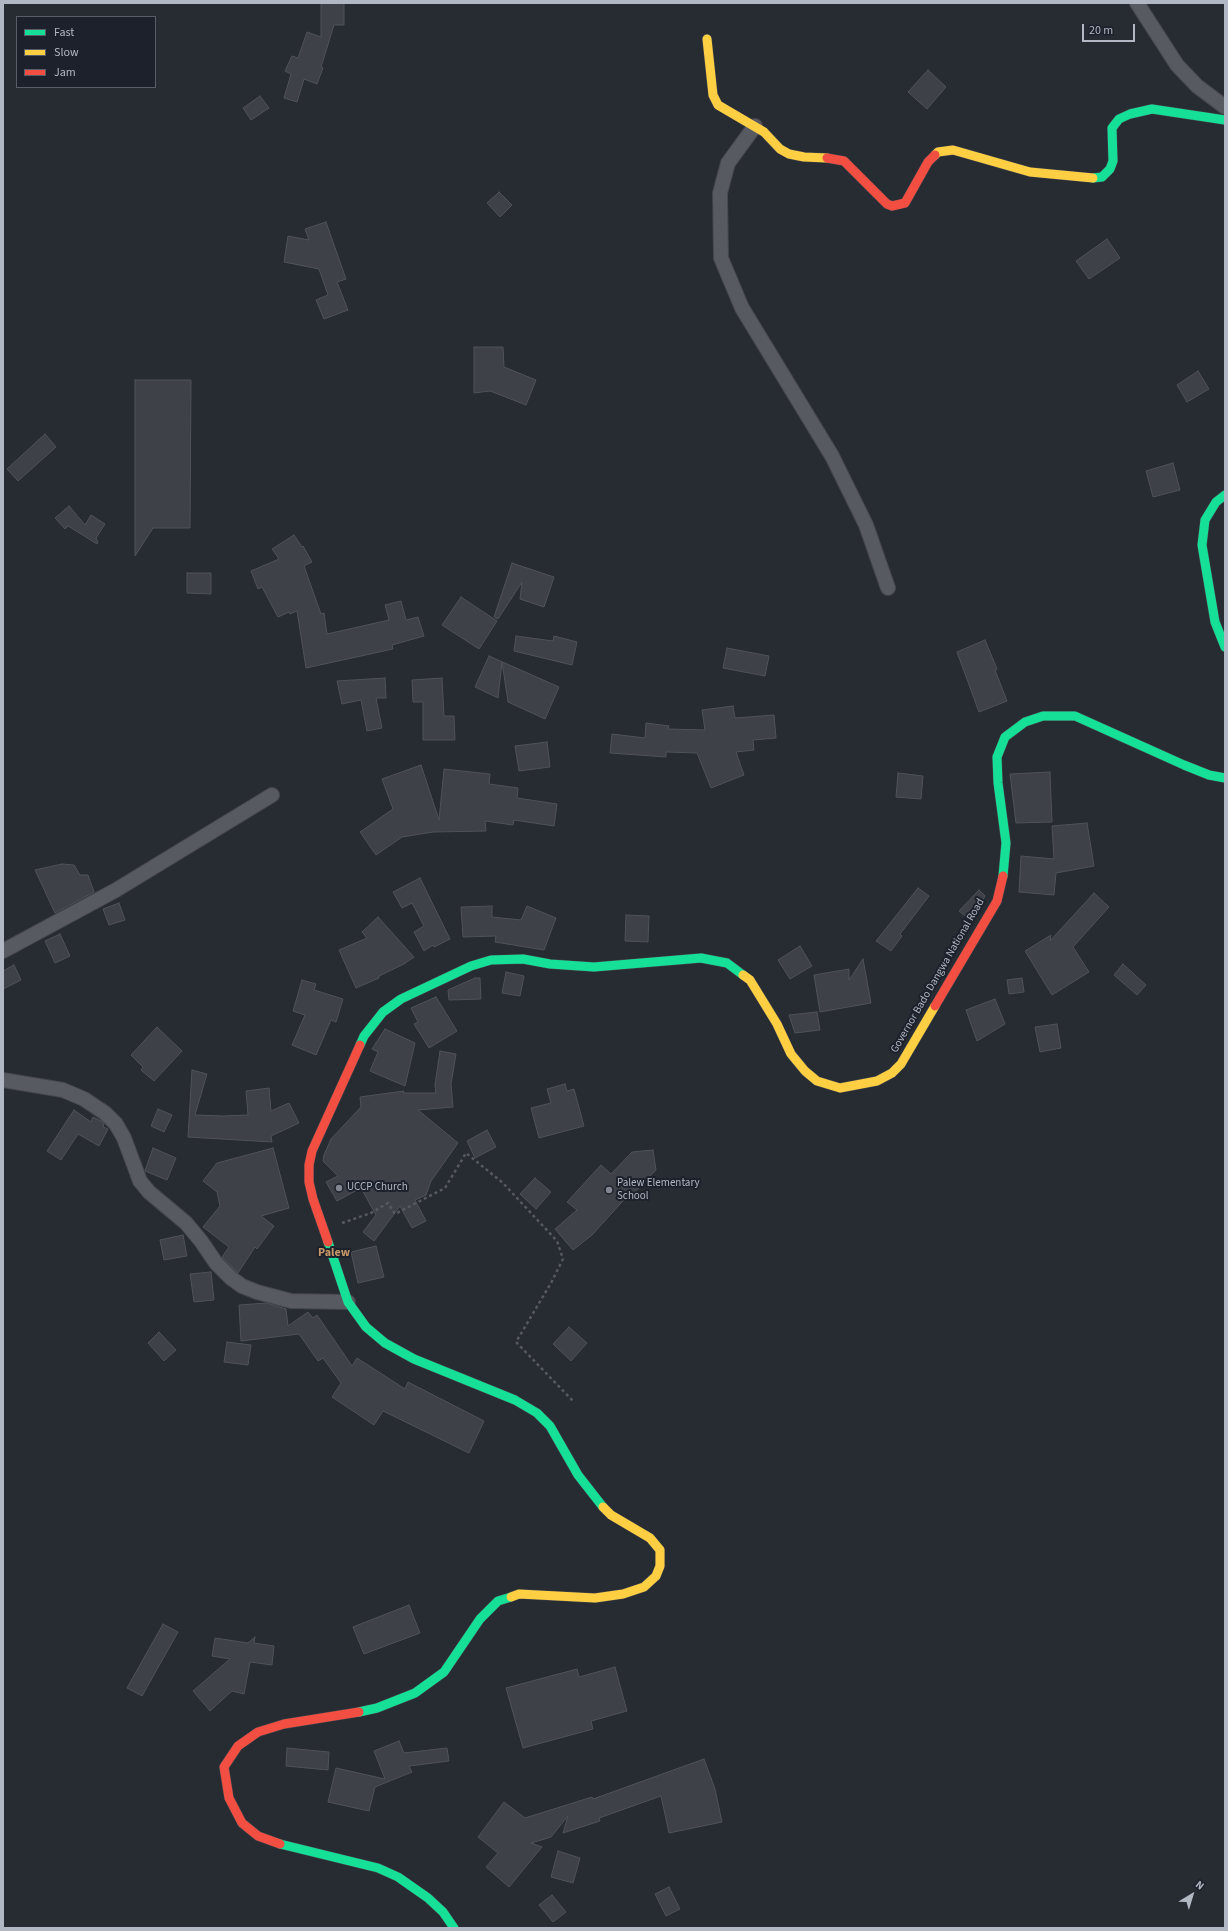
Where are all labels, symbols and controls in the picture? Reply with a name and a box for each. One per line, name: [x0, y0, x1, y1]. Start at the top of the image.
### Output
legend: [16, 16, 156, 88]
scale bar: [1084, 16, 1137, 42]
text: 20 m: [1089, 22, 1113, 39]
text: Fast: [54, 24, 74, 41]
text: Slow: [54, 44, 79, 61]
text: Jam: [54, 64, 76, 81]
street label: Governor Bado Dangwa National Road: [888, 897, 988, 1055]
place label: Palew Elementary School: [617, 1177, 700, 1203]
place label: UCCP Church: [347, 1181, 408, 1195]
marker: UCCP Church: [334, 1183, 344, 1193]
marker: Palew Elementary School: [604, 1185, 614, 1195]
district label: Palew: [318, 1246, 350, 1260]
north arrow: [1172, 1875, 1212, 1915]
text: N: [1192, 1877, 1207, 1893]

